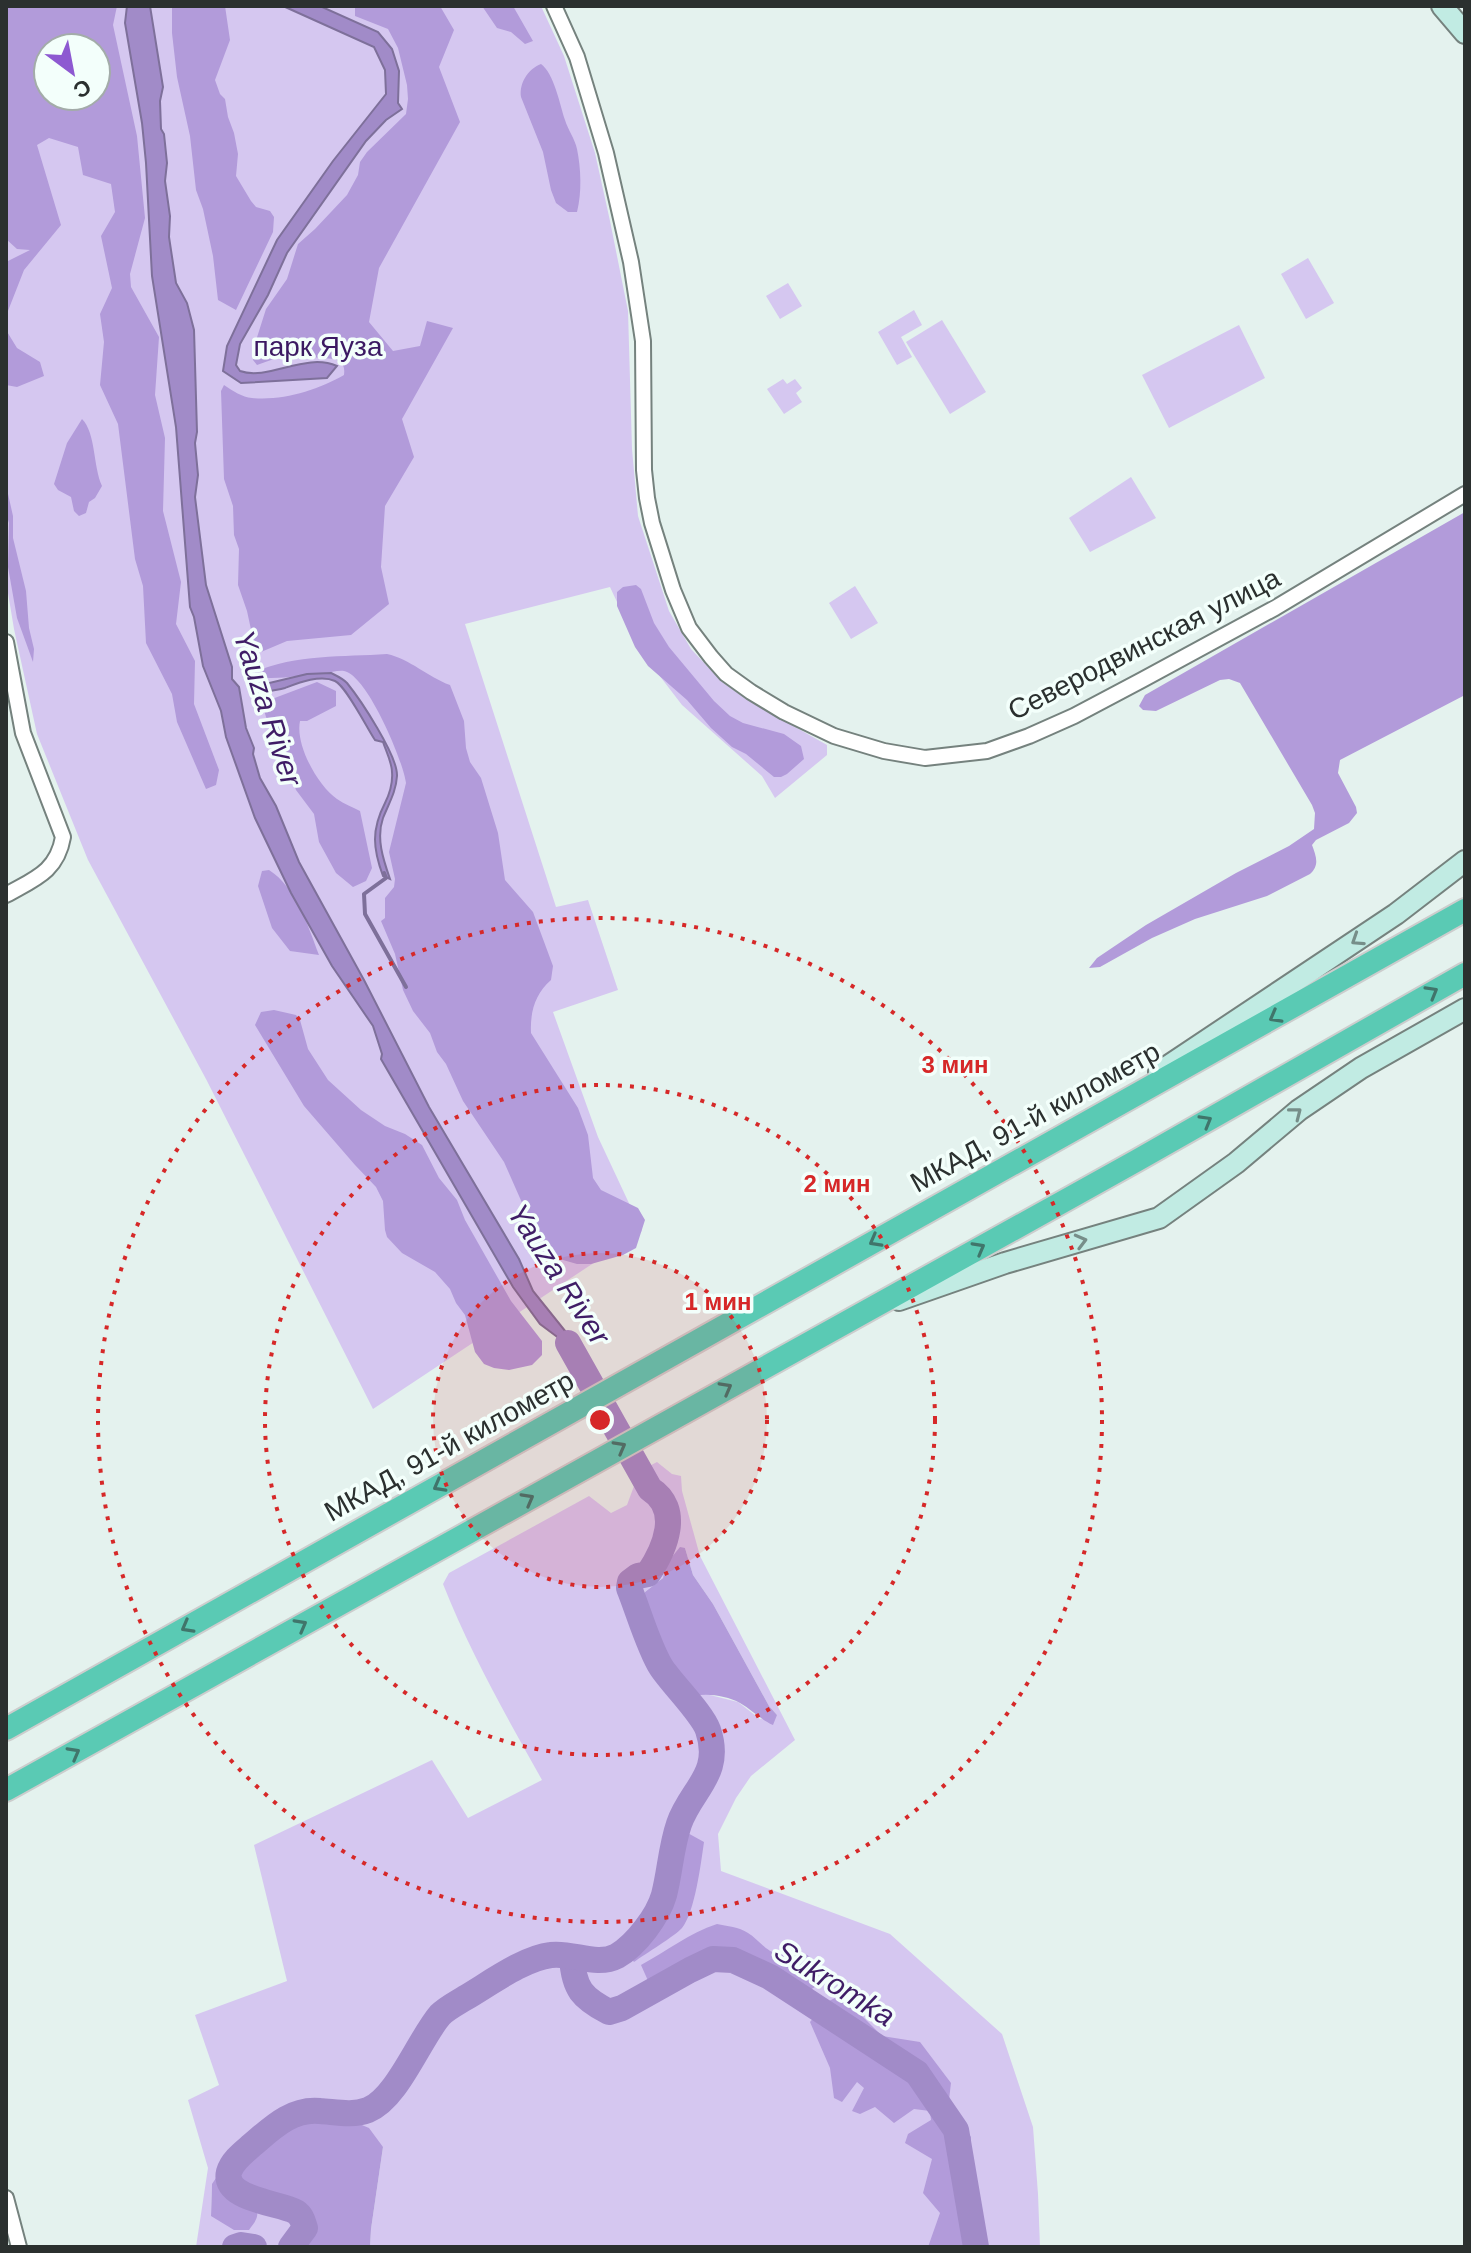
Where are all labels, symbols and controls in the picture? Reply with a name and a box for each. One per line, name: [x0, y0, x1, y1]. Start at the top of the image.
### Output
north arrow: [32, 32, 112, 112]
text: С: [69, 74, 96, 103]
park label: парк Яуза: [254, 331, 383, 362]
street label: Северодвинская улица: [1003, 562, 1286, 726]
water label: Yauza River: [227, 626, 309, 791]
one-way arrow: [1351, 930, 1365, 945]
one-way arrow: [1423, 986, 1438, 1002]
one-way arrow: [1269, 1007, 1284, 1023]
street label: МКАД, 91-й километр: [905, 1036, 1165, 1198]
text: 3 мин: [921, 1051, 989, 1078]
one-way arrow: [1287, 1108, 1301, 1123]
one-way arrow: [1197, 1115, 1212, 1131]
text: 2 мин: [803, 1170, 871, 1197]
water label: Yauza River: [501, 1197, 617, 1351]
one-way arrow: [869, 1232, 883, 1247]
one-way arrow: [1074, 1233, 1088, 1250]
one-way arrow: [971, 1242, 986, 1257]
text: 1 мин: [684, 1288, 752, 1315]
street label: МКАД, 91-й километр: [319, 1365, 579, 1527]
one-way arrow: [718, 1382, 732, 1398]
centre of rings: [586, 1406, 614, 1434]
one-way arrow: [612, 1441, 626, 1457]
one-way arrow: [433, 1476, 447, 1492]
one-way arrow: [520, 1493, 534, 1508]
one-way arrow: [182, 1617, 196, 1633]
one-way arrow: [293, 1620, 307, 1635]
one-way arrow: [65, 1747, 80, 1763]
water label: Sukromka: [769, 1933, 901, 2033]

